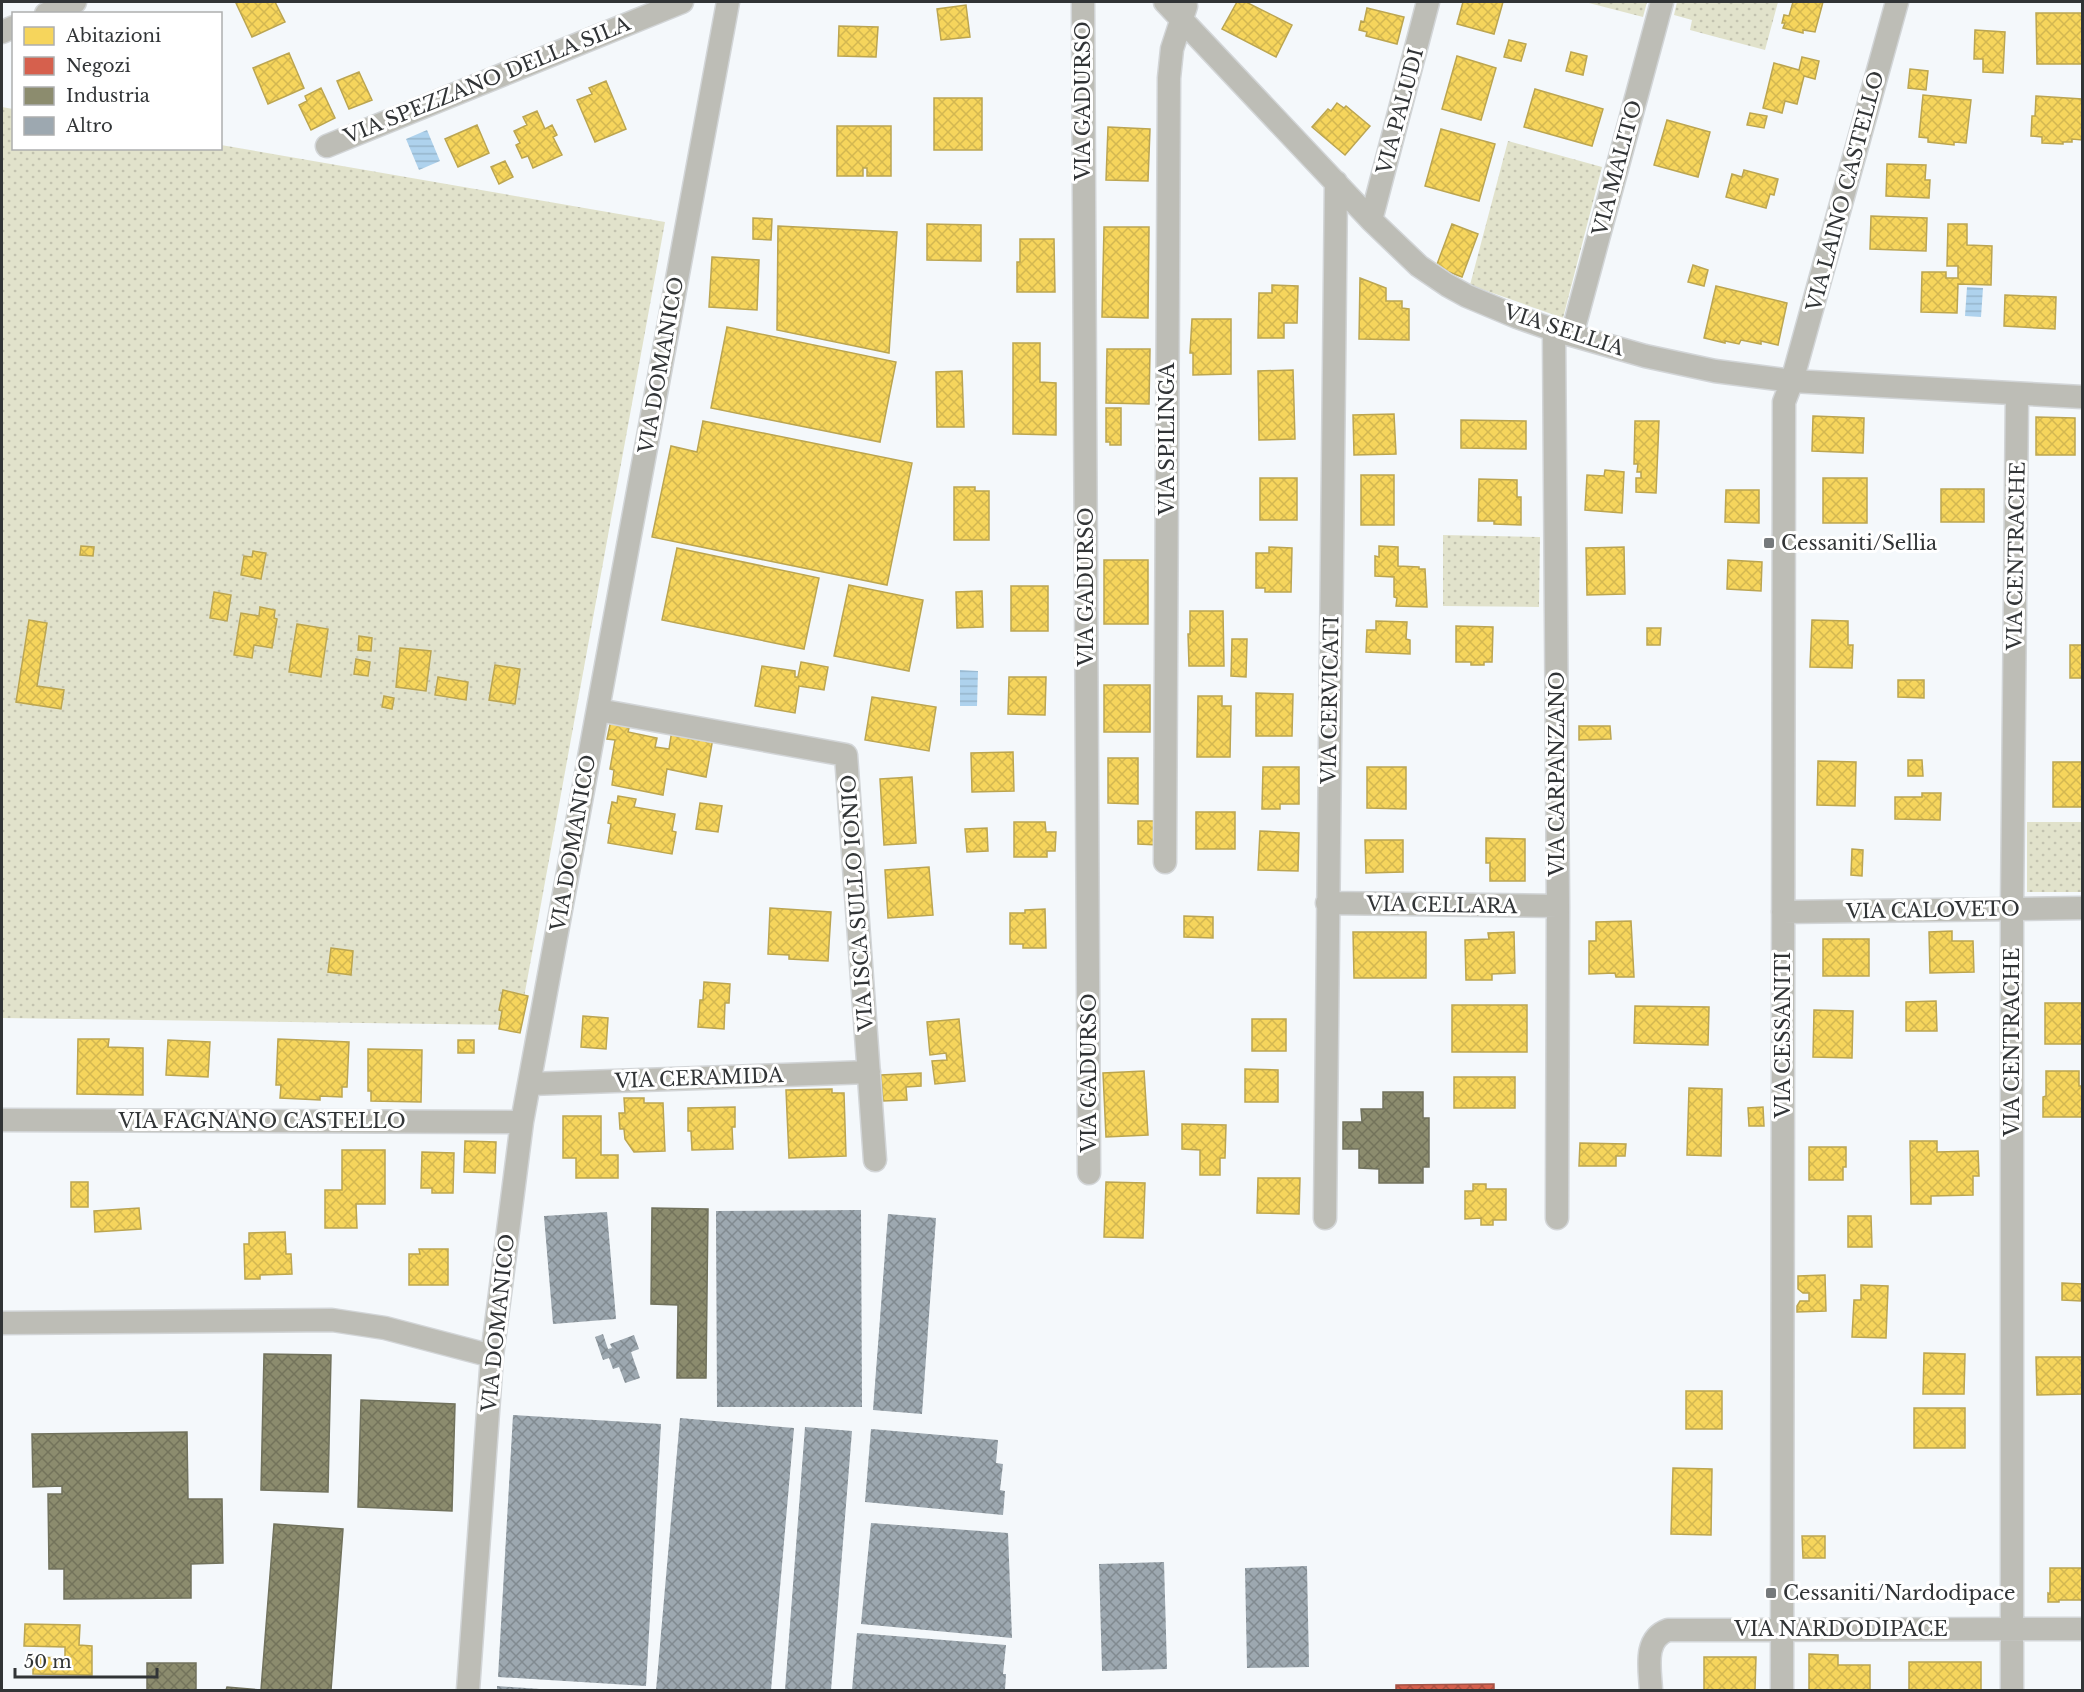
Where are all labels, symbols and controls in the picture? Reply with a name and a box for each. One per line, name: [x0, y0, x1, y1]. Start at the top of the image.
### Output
street label: VIA SPEZZANO DELLA SILA: [339, 11, 634, 149]
legend: [12, 12, 222, 150]
street label: VIA GADURSO: [1071, 21, 1095, 182]
text: Abitazioni: [65, 25, 161, 47]
street label: VIA PALUDI: [1371, 45, 1428, 178]
text: Negozi: [66, 55, 131, 77]
street label: VIA LAINO CASTELLO: [1801, 68, 1889, 315]
text: Industria: [66, 85, 150, 107]
street label: VIA MALITO: [1587, 98, 1647, 239]
text: Altro: [65, 115, 113, 137]
street label: VIA DOMANICO: [633, 275, 688, 456]
street label: VIA SELLIA: [1500, 299, 1627, 361]
street label: VIA SPILINGA: [1155, 362, 1179, 516]
street label: VIA CENTRACHE: [2002, 461, 2030, 652]
street label: VIA GADURSO: [1074, 507, 1098, 668]
place label: Cessaniti/Sellia: [1781, 531, 1938, 555]
marker: Cessaniti/Sellia: [1762, 536, 1776, 550]
street label: VIA CERVICATI: [1317, 616, 1343, 785]
street label: VIA CARPANZANO: [1545, 671, 1569, 878]
street label: VIA DOMANICO: [545, 753, 600, 934]
street label: VIA ISCA SULLO IONIO: [836, 774, 878, 1033]
street label: VIA CELLARA: [1365, 892, 1518, 918]
street label: VIA CALOVETO: [1845, 896, 2020, 924]
street label: VIA CENTRACHE: [2000, 948, 2024, 1137]
street label: VIA CESSANITI: [1771, 952, 1795, 1119]
street label: VIA GADURSO: [1077, 993, 1101, 1154]
street label: VIA CERAMIDA: [613, 1063, 784, 1093]
street label: VIA FAGNANO CASTELLO: [117, 1109, 406, 1133]
street label: VIA DOMANICO: [477, 1233, 519, 1414]
place label: Cessaniti/Nardodipace: [1783, 1581, 2015, 1605]
marker: Cessaniti/Nardodipace: [1764, 1586, 1778, 1600]
street label: VIA NARDODIPACE: [1733, 1617, 1948, 1641]
scale bar: [15, 1641, 158, 1679]
text: 50 m: [24, 1651, 72, 1673]

